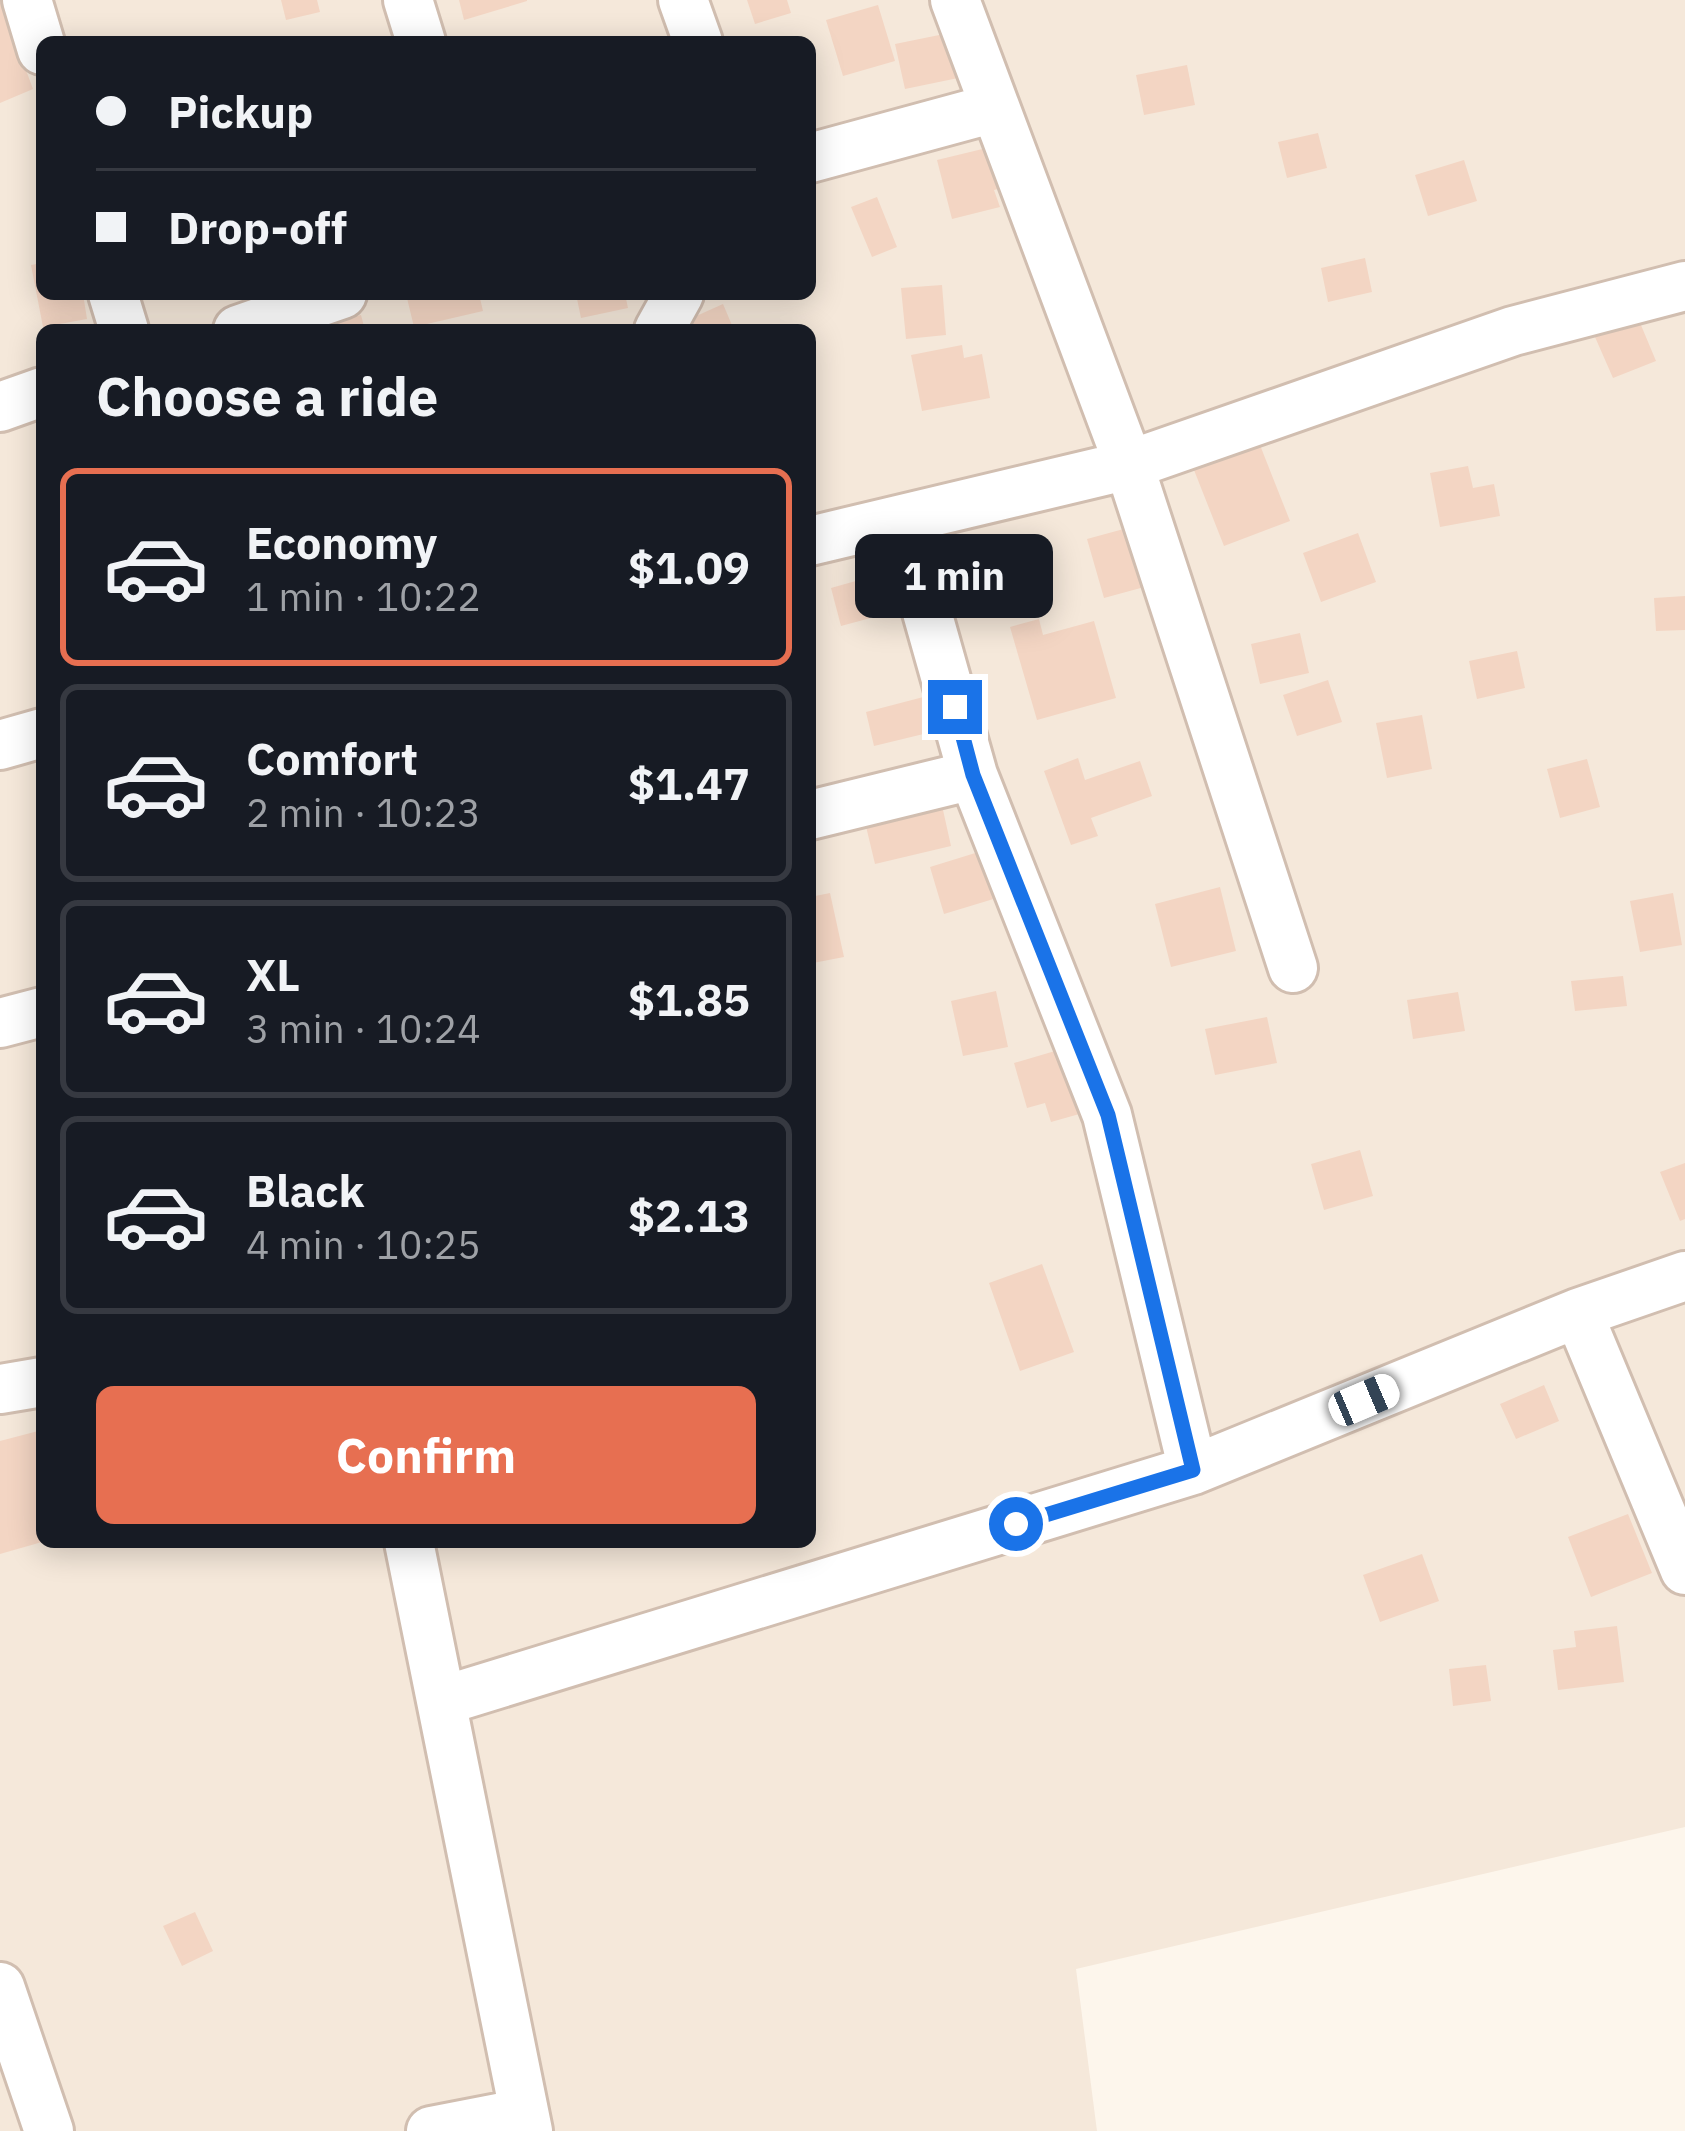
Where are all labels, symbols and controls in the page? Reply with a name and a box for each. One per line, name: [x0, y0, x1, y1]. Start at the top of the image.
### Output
text: Pickup: [168, 82, 313, 140]
text: Drop-off: [168, 198, 347, 256]
text: Choose a ride: [96, 361, 438, 431]
icon: car: [102, 513, 210, 621]
text: Economy: [246, 513, 437, 571]
callout: 1 min: [856, 533, 1054, 617]
text: $1.09: [628, 538, 750, 596]
text: 1 min: [903, 550, 1005, 601]
text: 1 min · 10:22: [246, 571, 481, 622]
route end: [928, 680, 982, 734]
icon: car: [102, 729, 210, 837]
text: Comfort: [246, 729, 418, 787]
text: $1.47: [628, 754, 750, 812]
text: 2 min · 10:23: [246, 787, 481, 838]
icon: car: [102, 945, 210, 1053]
text: XL: [246, 945, 300, 1003]
text: $1.85: [628, 970, 750, 1028]
text: 3 min · 10:24: [246, 1003, 481, 1054]
icon: car: [102, 1161, 210, 1269]
text: Black: [246, 1161, 365, 1219]
text: $2.13: [628, 1186, 750, 1244]
text: 4 min · 10:25: [246, 1219, 481, 1270]
car: [1324, 1369, 1404, 1431]
button: Confirm: [96, 1386, 756, 1524]
route start: [989, 1497, 1043, 1551]

